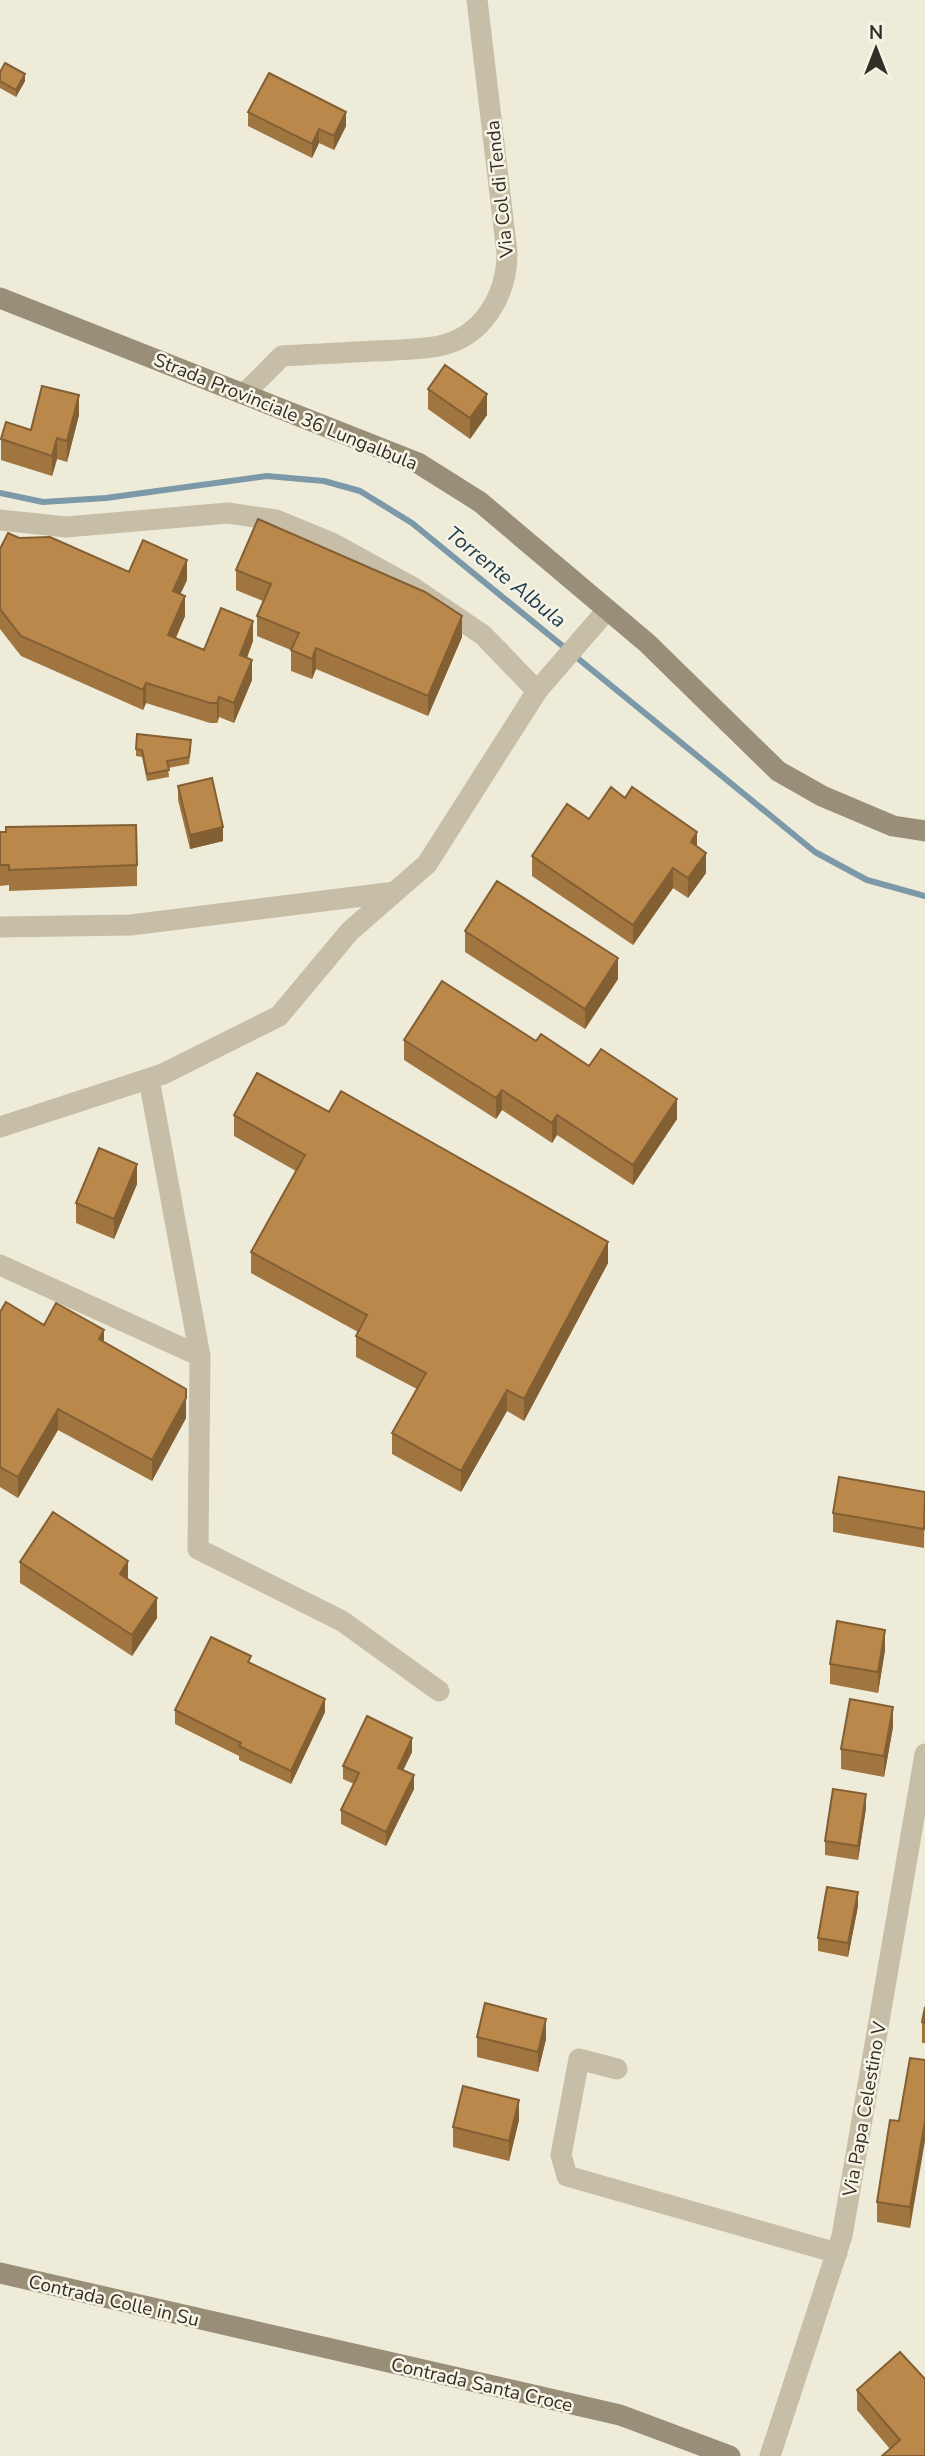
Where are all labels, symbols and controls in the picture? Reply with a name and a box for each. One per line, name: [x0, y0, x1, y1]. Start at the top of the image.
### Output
north arrow: [841, 14, 911, 84]
text: N: [869, 20, 883, 46]
street label: Via Col di Tenda: [480, 119, 520, 260]
street label: Strada Provinciale 36 Lungalbula: [150, 347, 421, 477]
water label: Torrente Albula: [440, 520, 572, 634]
street label: Via Papa Celestino V: [837, 2019, 893, 2200]
street label: Contrada Colle in Su: [26, 2269, 202, 2333]
street label: Contrada Santa Croce: [388, 2351, 575, 2419]

